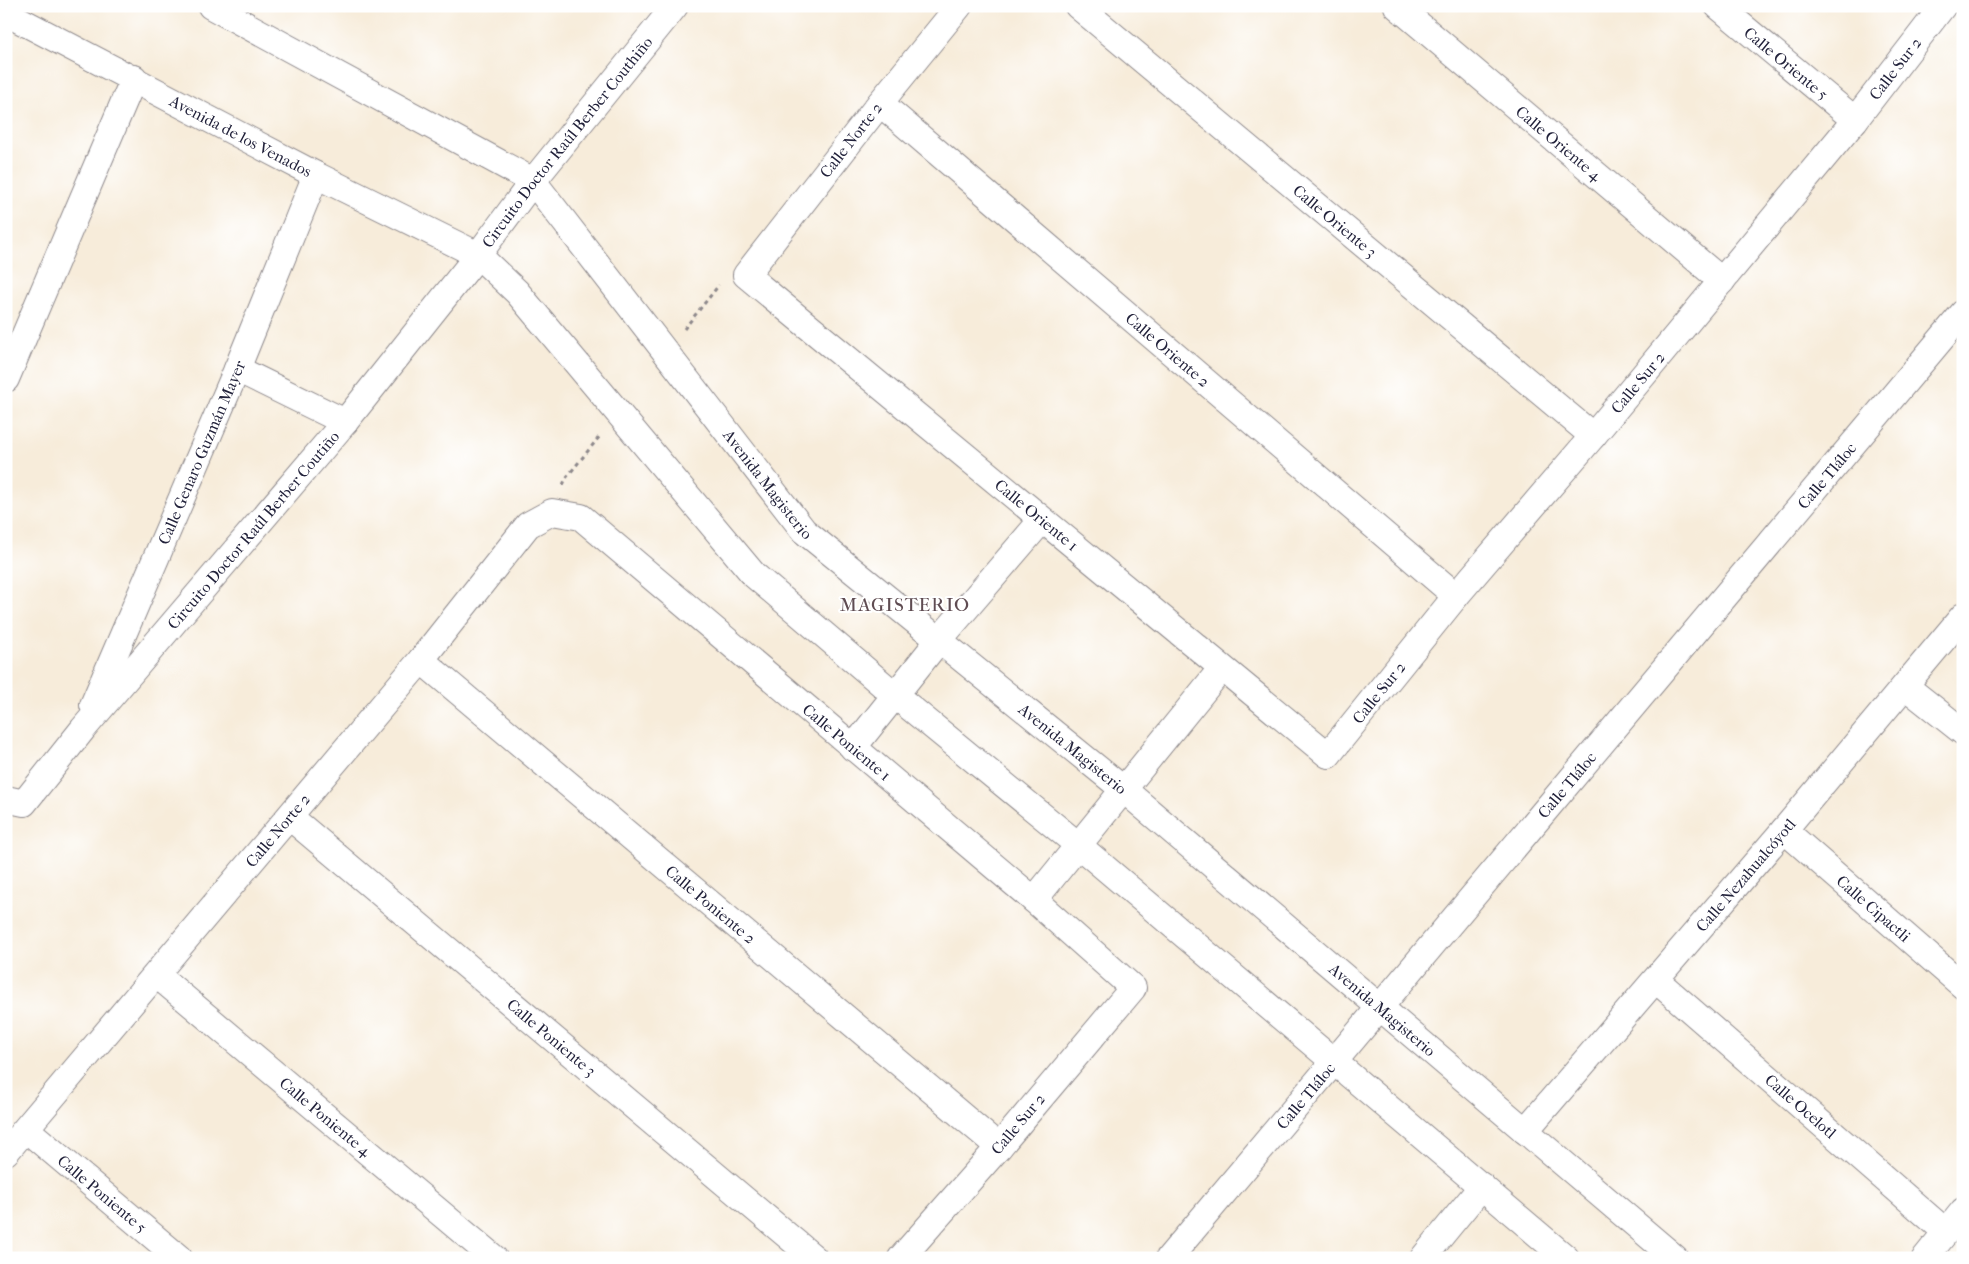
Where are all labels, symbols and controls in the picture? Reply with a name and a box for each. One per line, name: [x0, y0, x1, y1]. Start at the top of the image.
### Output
street label: Calle Oriente 5: [1741, 23, 1832, 103]
street label: Circuito Doctor Raúl Berber Couthiño: [477, 32, 656, 251]
street label: Calle Sur 2: [1865, 33, 1925, 103]
street label: Avenida de los Venados: [166, 90, 315, 181]
street label: Calle Norte 2: [816, 99, 886, 181]
street label: Calle Oriente 4: [1512, 101, 1606, 185]
street label: Calle Oriente 3: [1289, 180, 1381, 261]
street label: Calle Oriente 2: [1122, 308, 1214, 391]
street label: Calle Sur 2: [1607, 348, 1668, 417]
street label: Calle Genaro Guzmán Mayer: [154, 357, 249, 547]
street label: Avenida Magisterio: [719, 425, 816, 543]
street label: Circuito Doctor Raúl Berber Coutiño: [163, 427, 343, 633]
street label: Calle Tláloc: [1793, 439, 1860, 513]
street label: Calle Oriente 1: [991, 475, 1082, 555]
district label: MAGISTERIO: [840, 594, 970, 616]
street label: Calle Sur 2: [1348, 658, 1409, 727]
street label: Avenida Magisterio: [1014, 698, 1131, 798]
street label: Calle Poniente 1: [799, 699, 895, 784]
street label: Calle Tláloc: [1533, 748, 1600, 822]
street label: Calle Norte 2: [241, 790, 314, 871]
street label: Calle Nezahualcóyotl: [1692, 814, 1800, 935]
street label: Calle Poniente 2: [662, 861, 760, 948]
street label: Calle Cipactli: [1833, 871, 1915, 946]
street label: Avenida Magisterio: [1325, 958, 1440, 1060]
street label: Calle Poniente 3: [503, 994, 600, 1080]
street label: Calle Tláloc: [1272, 1059, 1339, 1133]
street label: Calle Ocelotl: [1761, 1070, 1841, 1142]
street label: Calle Poniente 4: [276, 1073, 375, 1160]
street label: Calle Sur 2: [987, 1090, 1049, 1158]
street label: Calle Poniente 5: [54, 1151, 151, 1236]

